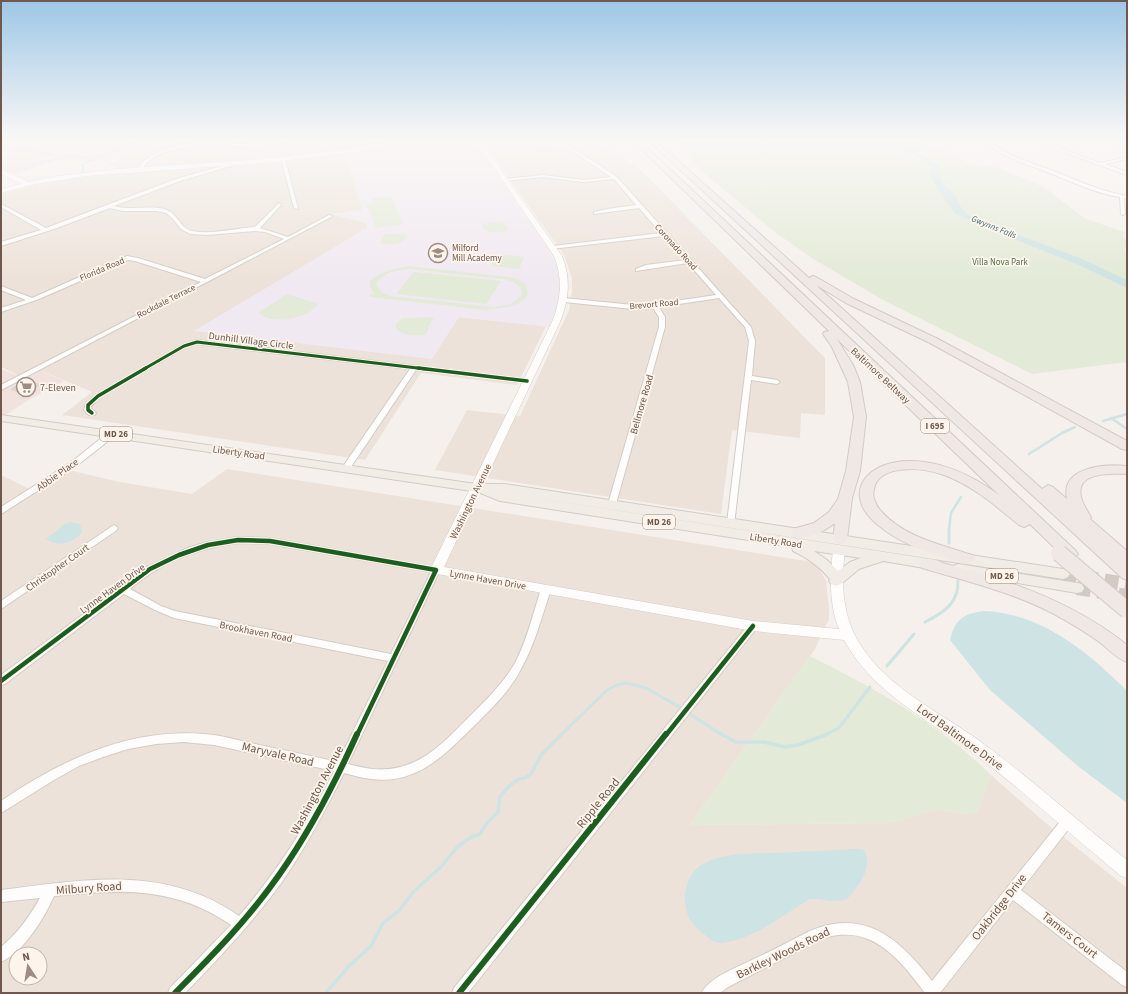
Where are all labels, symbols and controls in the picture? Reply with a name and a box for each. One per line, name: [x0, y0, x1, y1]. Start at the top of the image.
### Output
water label: Gwynns Falls: [969, 213, 1019, 243]
street label: Coronado Road: [651, 221, 700, 273]
school or university icon: Milford Mill Academy: [427, 242, 449, 264]
place label: Milford Mill Academy: [452, 242, 503, 265]
street label: Florida Road: [78, 254, 127, 285]
park label: Villa Nova Park: [972, 256, 1028, 269]
street label: Rockdale Terrace: [135, 281, 198, 322]
street label: Brevort Road: [629, 296, 679, 313]
street label: Dunhill Village Circle: [208, 329, 294, 353]
street label: Baltimore Beltway: [847, 344, 913, 407]
street label: Bellmore Road: [627, 373, 657, 436]
supermarket icon: 7-Eleven: [15, 376, 37, 398]
place label: 7-Eleven: [40, 381, 76, 395]
road number: I 695: [921, 419, 949, 433]
road number: MD 26: [100, 427, 132, 441]
street label: Liberty Road: [212, 442, 266, 464]
street label: Abbie Place: [34, 455, 81, 494]
street label: Washington Avenue: [447, 461, 495, 541]
road number: MD 26: [643, 515, 675, 529]
street label: Liberty Road: [749, 530, 803, 552]
street label: Christopher Court: [23, 540, 93, 595]
street label: Lynne Haven Drive: [77, 560, 148, 617]
street label: Lynne Haven Drive: [449, 566, 527, 594]
road number: MD 26: [986, 569, 1018, 583]
street label: Brookhaven Road: [218, 618, 293, 646]
street label: Lord Baltimore Drive: [913, 700, 1007, 775]
street label: Maryvale Road: [240, 738, 316, 771]
street label: Washington Avenue: [287, 743, 348, 838]
street label: Ripple Road: [573, 775, 624, 832]
street label: Oakbridge Drive: [968, 870, 1031, 944]
street label: Milbury Road: [55, 878, 123, 899]
street label: Tamers Court: [1038, 908, 1101, 963]
street label: Barkley Woods Road: [733, 923, 833, 984]
north arrow: [8, 946, 48, 986]
text: N: [21, 949, 31, 965]

